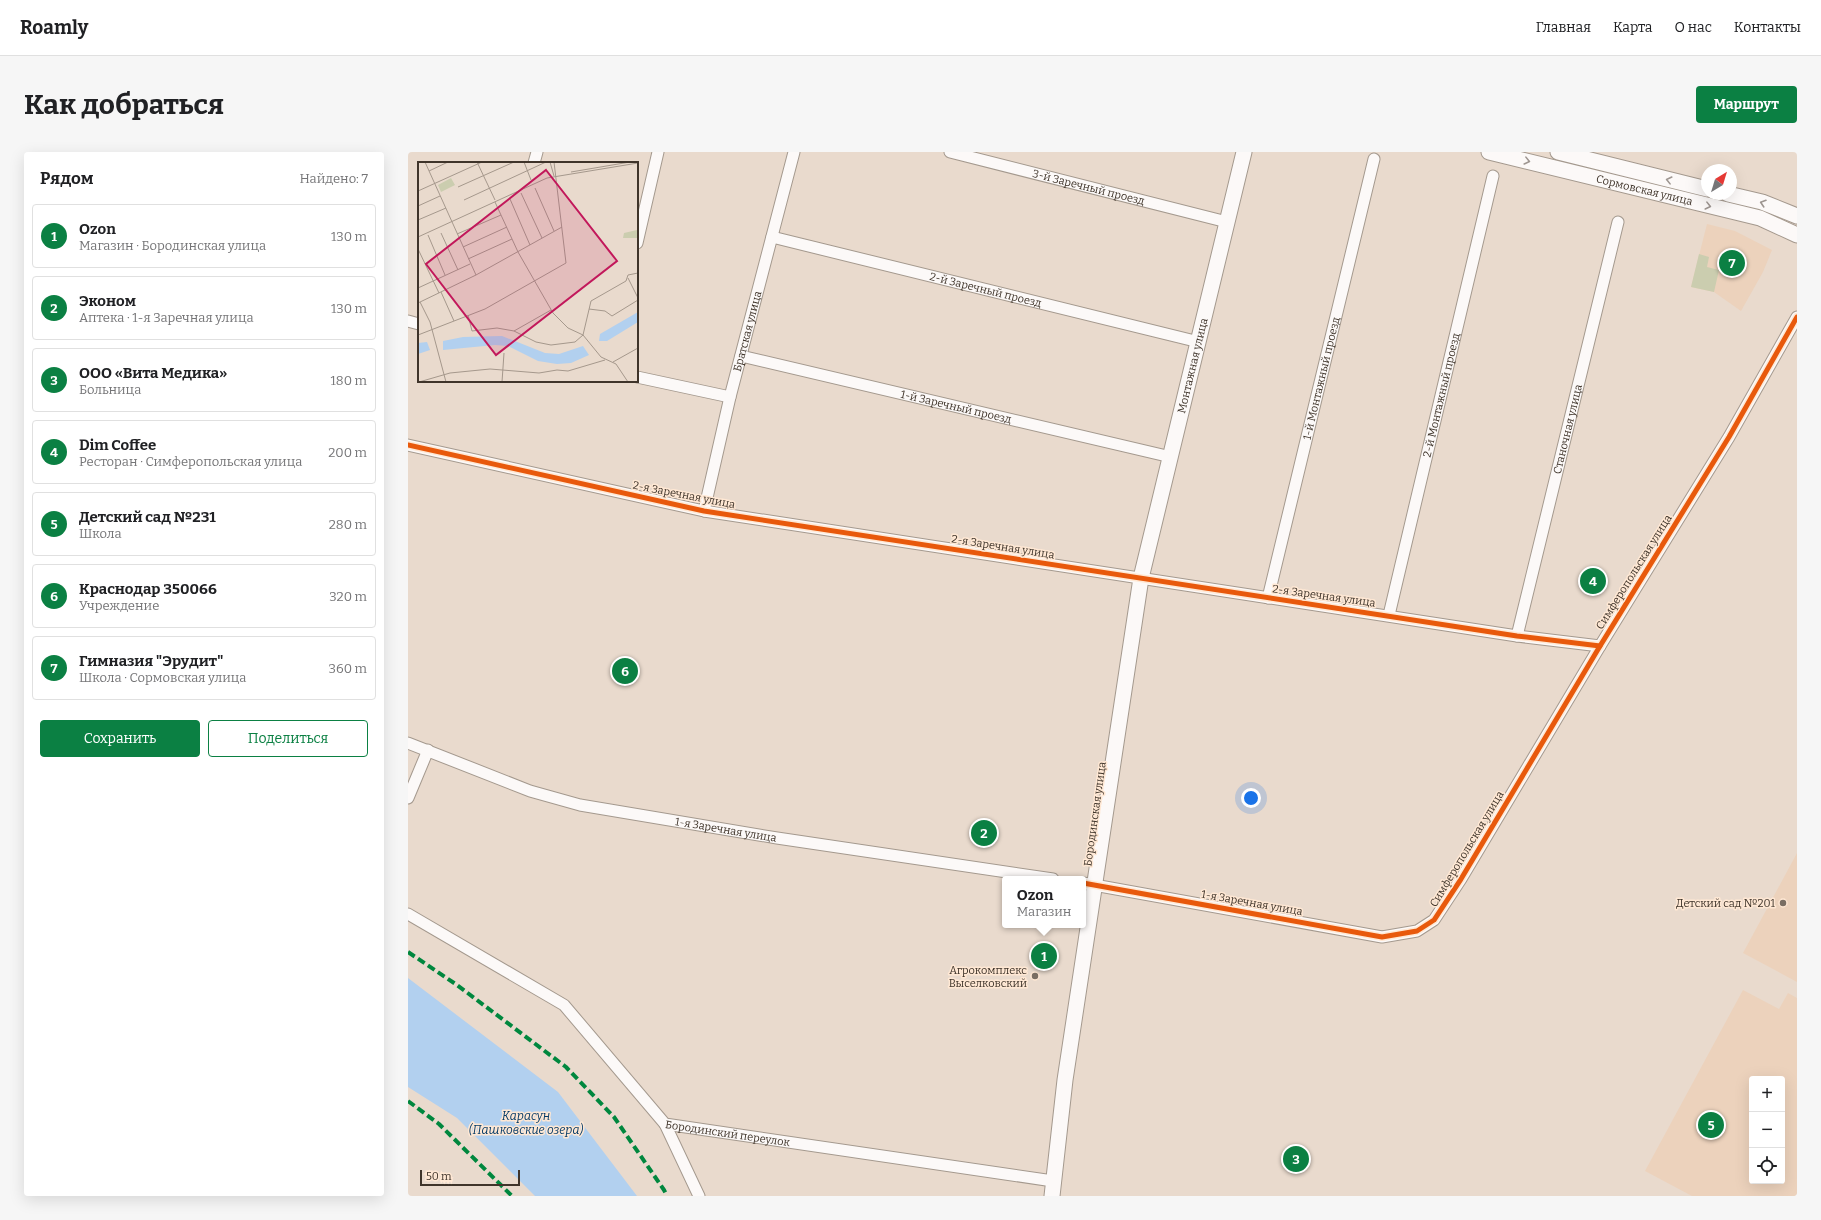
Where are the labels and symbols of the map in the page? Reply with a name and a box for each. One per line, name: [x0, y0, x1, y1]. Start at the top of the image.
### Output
one-way arrow: [1524, 157, 1530, 165]
inset map: [418, 162, 638, 382]
north arrow: [1701, 164, 1737, 200]
street label: 3-й Заречный проезд: [1031, 167, 1146, 208]
street label: Сормовская улица: [1595, 172, 1694, 208]
one-way arrow: [1666, 176, 1672, 184]
one-way arrow: [1759, 200, 1766, 208]
one-way arrow: [1704, 201, 1711, 209]
pin: 7: [1719, 248, 1745, 278]
street label: 2-й Заречный проезд: [928, 270, 1043, 310]
street label: Братская улица: [730, 289, 764, 373]
street label: 1-й Монтажный проезд: [1300, 315, 1342, 441]
street label: Монтажная улица: [1175, 317, 1210, 415]
street label: 2-й Монтажный проезд: [1420, 331, 1462, 459]
street label: Станочная улица: [1550, 383, 1585, 475]
street label: 1-й Заречный проезд: [900, 387, 1013, 426]
street label: 2-я Заречная улица: [632, 479, 736, 511]
street label: Симферопольская улица: [1593, 512, 1675, 632]
street label: 2-я Заречная улица: [951, 532, 1055, 562]
pin: 4: [1580, 566, 1606, 596]
street label: 2-я Заречная улица: [1272, 582, 1376, 610]
pin: 6: [612, 656, 638, 686]
street label: Бородинская улица: [1081, 761, 1109, 867]
your location: [1241, 788, 1261, 808]
street label: Симферопольская улица: [1427, 789, 1507, 909]
street label: 1-я Заречная улица: [674, 815, 778, 844]
pin: 2: [971, 818, 997, 848]
street label: 1-я Заречная улица: [1200, 888, 1304, 918]
place label: Детский сад №201: [1676, 897, 1776, 910]
marker: Детский сад №201: [1778, 898, 1788, 908]
pin: 1: [1031, 941, 1057, 971]
place label: Агрокомплекс Выселковский: [949, 964, 1027, 990]
marker: Агрокомплекс Выселковский: [1030, 971, 1040, 981]
water label: Карасун (Пашковские озера): [469, 1109, 583, 1137]
pin: 5: [1698, 1110, 1724, 1140]
street label: Бородинский переулок: [664, 1118, 791, 1149]
pin: 3: [1283, 1144, 1309, 1174]
scale bar: [420, 1168, 520, 1187]

